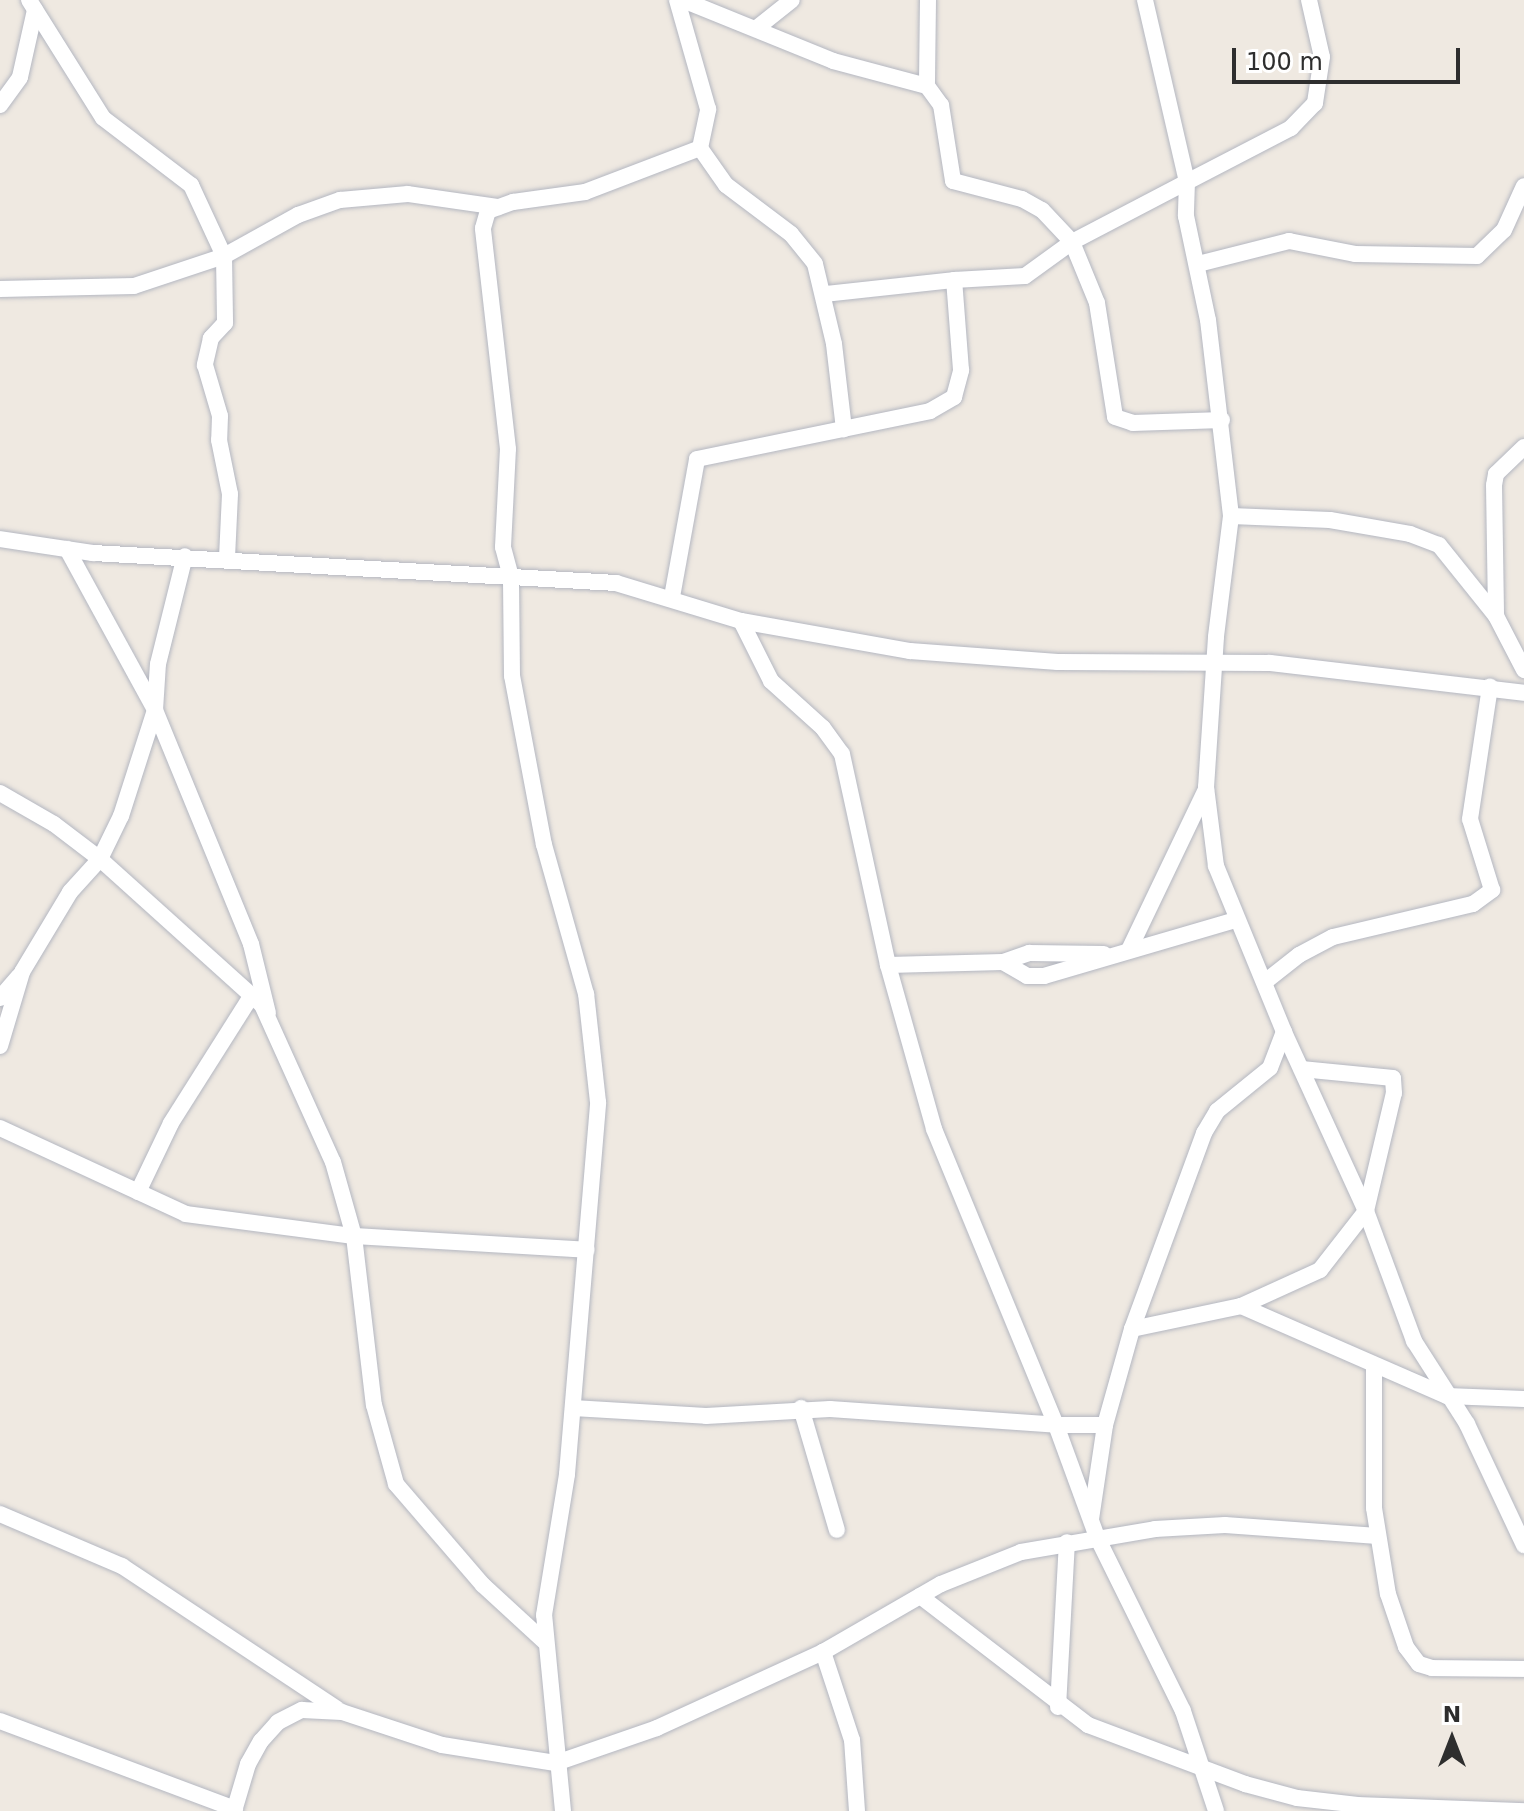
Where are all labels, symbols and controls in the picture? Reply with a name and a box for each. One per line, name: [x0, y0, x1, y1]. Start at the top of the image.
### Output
scale bar: [1236, 32, 1464, 82]
text: 100 m: [1246, 48, 1323, 76]
north arrow: [1412, 1699, 1492, 1779]
text: N: [1443, 1702, 1461, 1727]

